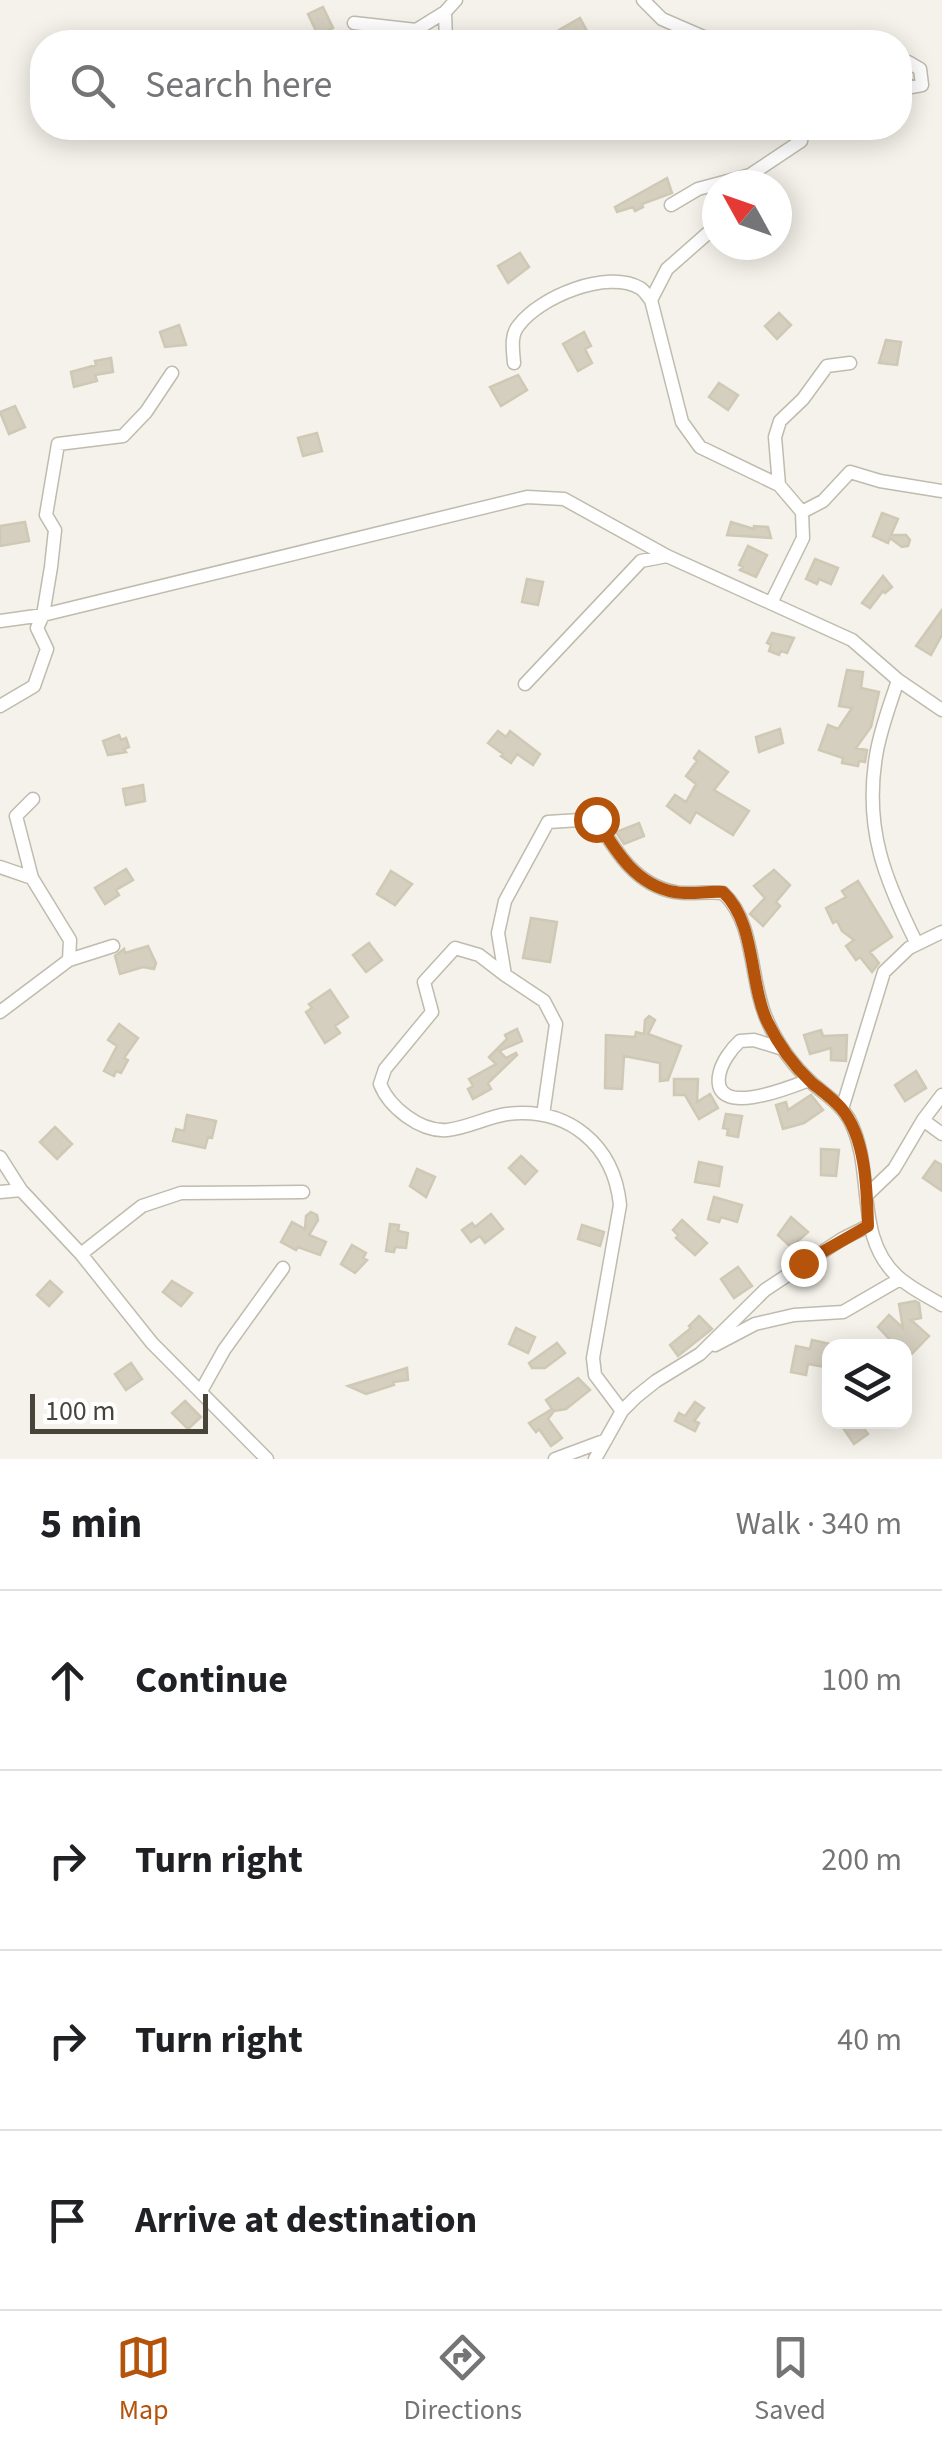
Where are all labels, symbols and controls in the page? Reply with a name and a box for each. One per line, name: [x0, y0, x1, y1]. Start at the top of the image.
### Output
search box: [30, 30, 912, 140]
icon: search: [65, 58, 120, 113]
text: Search here: [145, 58, 332, 112]
north arrow: [702, 170, 792, 260]
route start: [574, 797, 620, 843]
route end: [781, 1241, 827, 1287]
map controls: [822, 1339, 912, 1429]
button: layers: [822, 1339, 912, 1429]
scale bar: [30, 1389, 208, 1434]
text: 100 m: [45, 1391, 116, 1431]
text: 5 min: [40, 1494, 142, 1554]
text: Walk · 340 m: [736, 1501, 902, 1547]
icon: ahead: [40, 1653, 95, 1708]
text: Continue: [135, 1653, 288, 1707]
text: 100 m: [821, 1657, 902, 1703]
icon: right: [40, 1833, 95, 1888]
text: Turn right: [135, 1833, 303, 1887]
text: 200 m: [821, 1837, 902, 1883]
icon: right: [40, 2013, 95, 2068]
text: Turn right: [135, 2013, 303, 2067]
text: 40 m: [837, 2017, 902, 2063]
icon: arrive: [40, 2193, 95, 2248]
text: Arrive at destination: [135, 2193, 477, 2247]
tab: Map: [116, 2330, 171, 2430]
tab: Directions: [404, 2330, 522, 2430]
tab: Saved: [754, 2330, 826, 2430]

